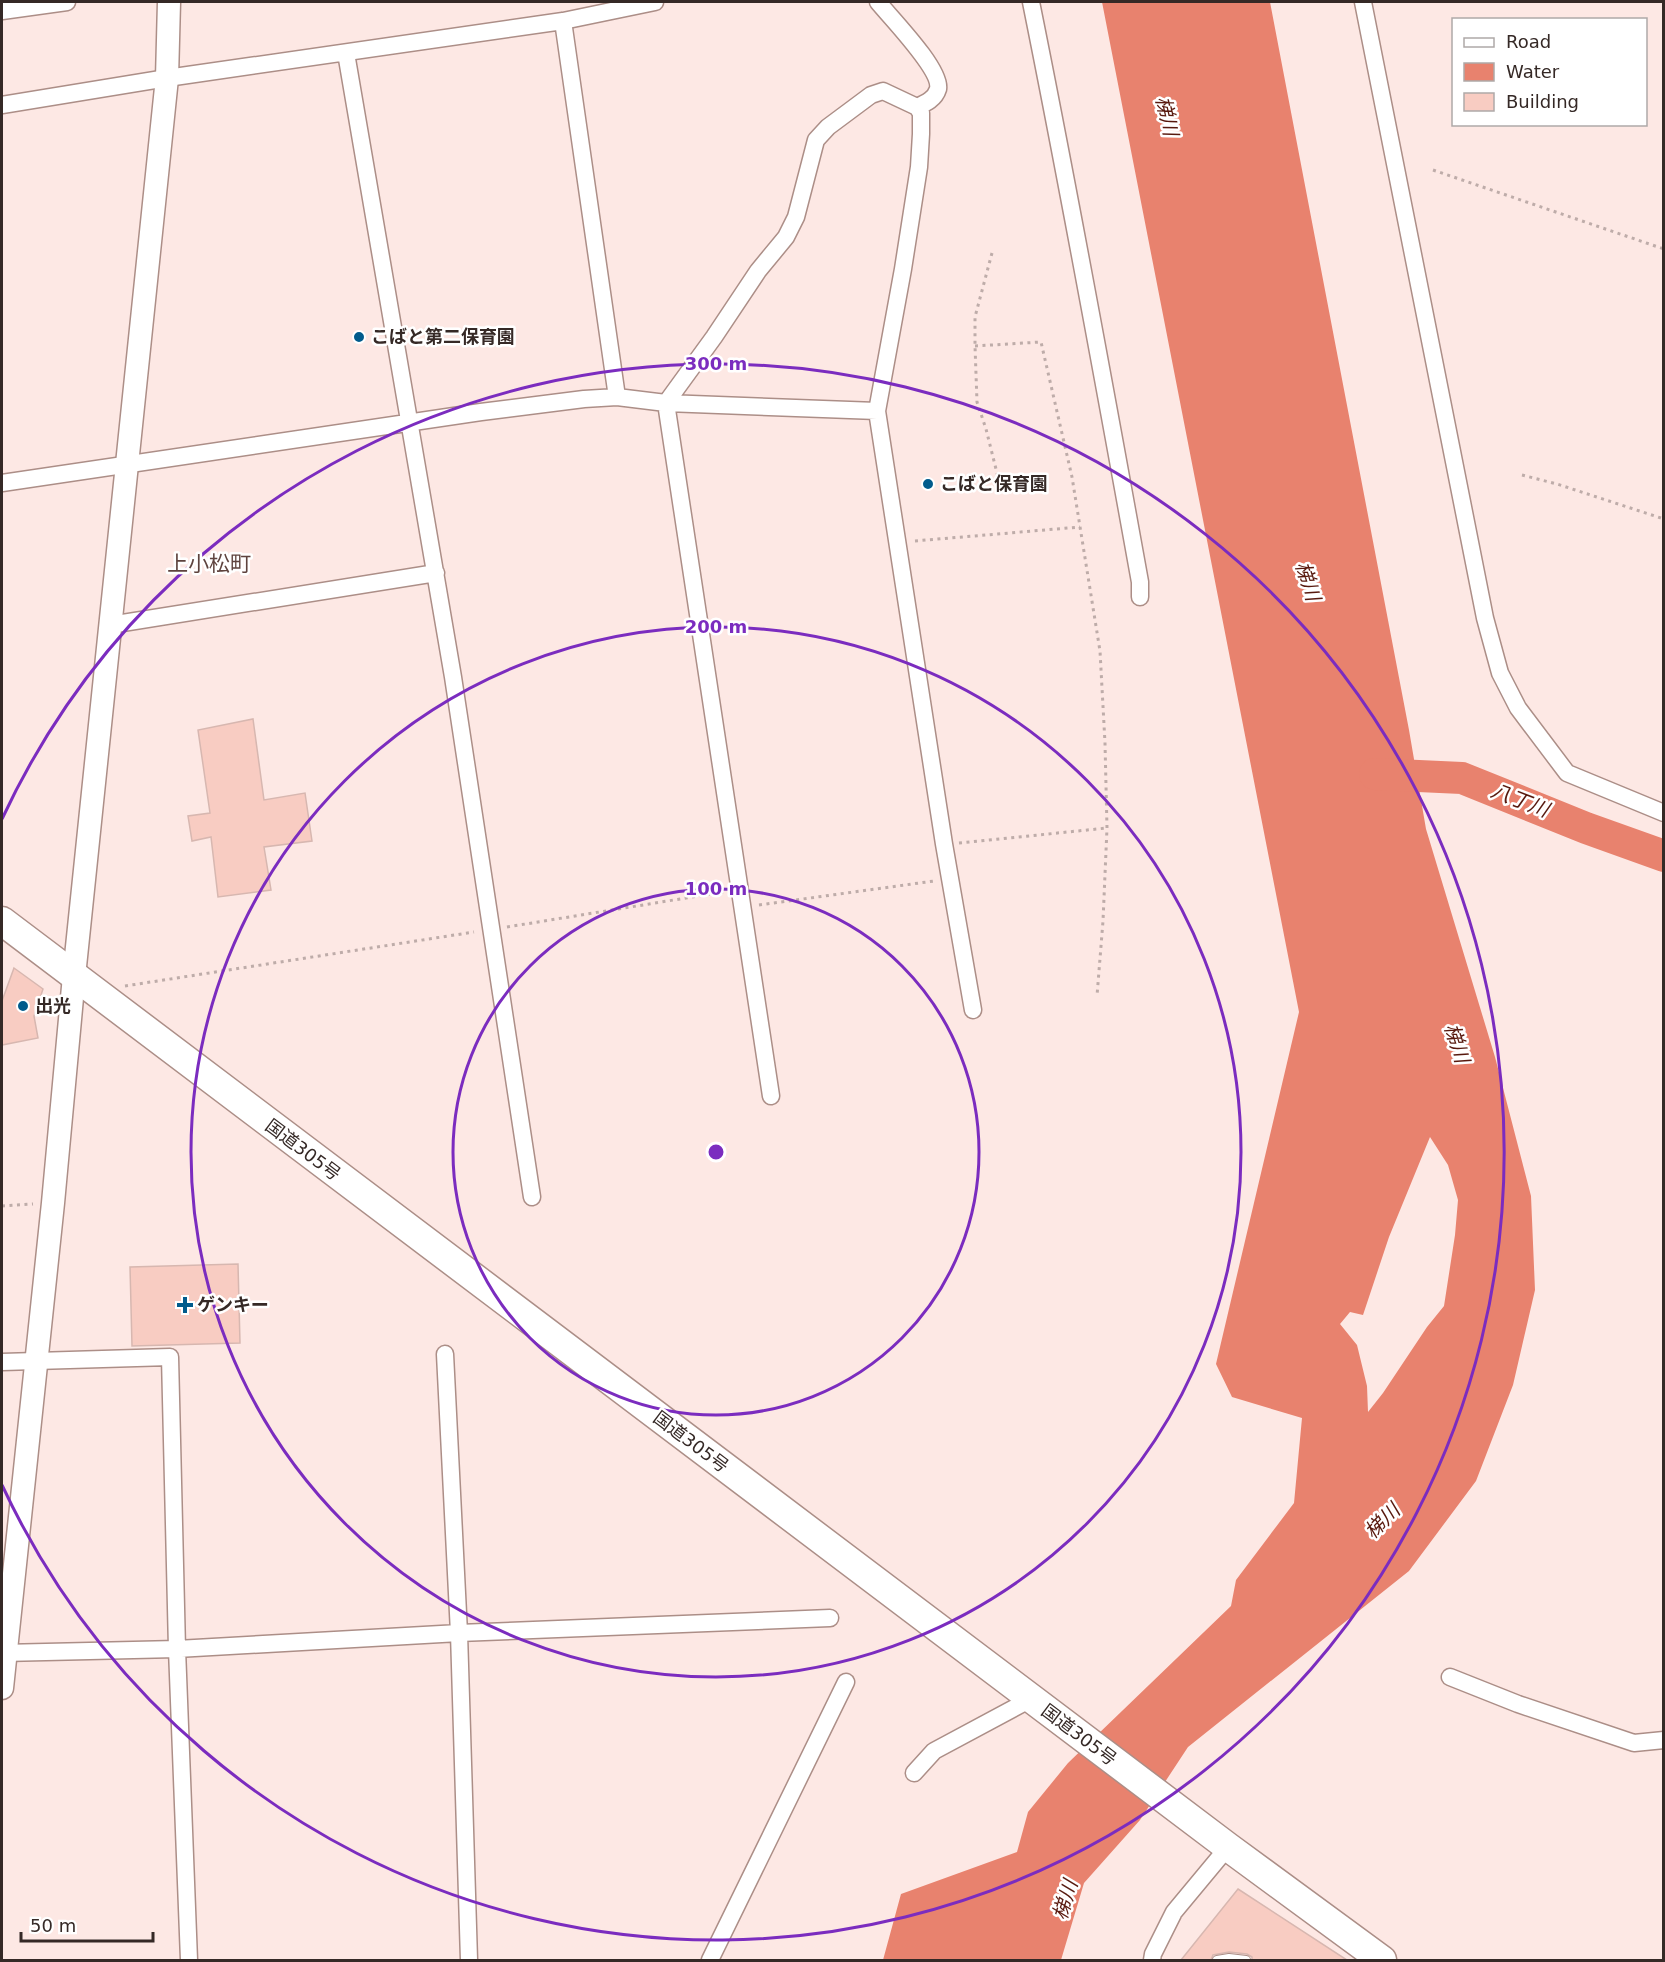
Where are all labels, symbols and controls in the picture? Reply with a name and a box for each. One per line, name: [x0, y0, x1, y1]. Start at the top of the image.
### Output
legend: [1452, 18, 1647, 126]
text: Road: [1506, 31, 1551, 52]
text: Water: [1506, 61, 1560, 82]
text: Building: [1506, 91, 1579, 112]
water label: 梯川: [1151, 94, 1184, 140]
place label: こばと第二保育園: [371, 326, 515, 347]
marker: こばと第二保育園: [352, 330, 366, 344]
text: 300 m: [685, 353, 747, 374]
place label: こばと保育園: [940, 473, 1048, 494]
marker: こばと保育園: [921, 477, 935, 491]
district label: 上小松町: [167, 552, 251, 576]
water label: 梯川: [1290, 558, 1326, 606]
text: 200 m: [685, 616, 747, 637]
water label: 八丁川: [1488, 778, 1554, 823]
text: 100 m: [685, 878, 747, 899]
place label: 出光: [35, 995, 71, 1016]
marker: 出光: [16, 999, 30, 1013]
water label: 梯川: [1439, 1020, 1475, 1068]
street label: 国道305号: [262, 1115, 345, 1185]
centre of rings: [706, 1142, 726, 1162]
place label: ゲンキー: [197, 1294, 269, 1315]
marker: ゲンキー: [178, 1298, 192, 1312]
street label: 国道305号: [650, 1407, 733, 1477]
water label: 梯川: [1359, 1497, 1406, 1544]
street label: 国道305号: [1038, 1700, 1121, 1770]
water label: 梯川: [1048, 1875, 1083, 1923]
scale bar: [21, 1905, 153, 1943]
text: 50 m: [30, 1915, 76, 1936]

